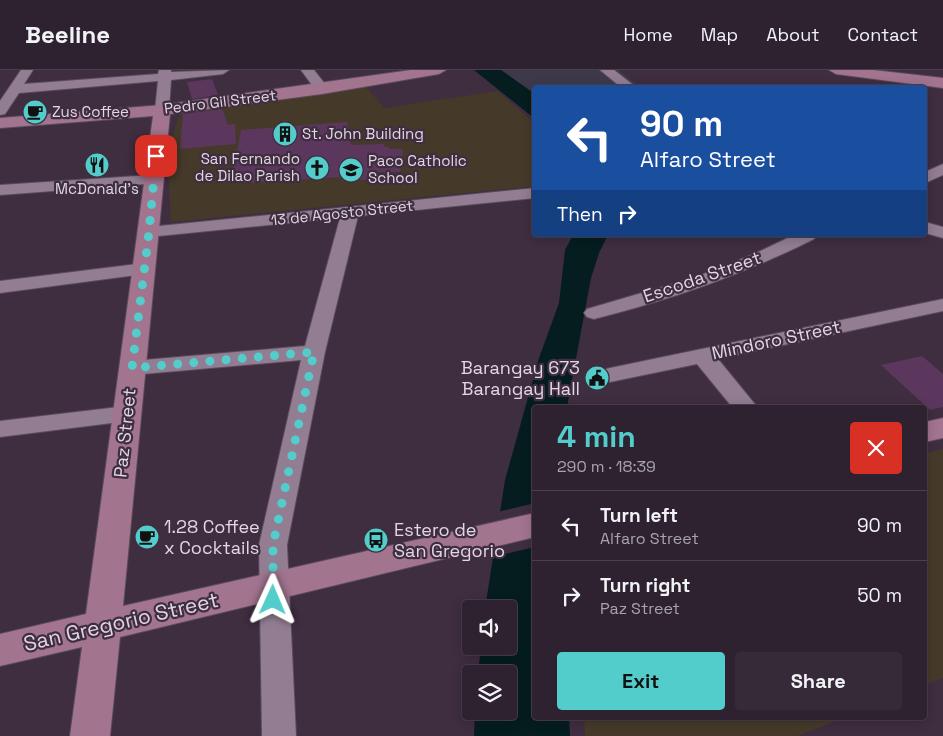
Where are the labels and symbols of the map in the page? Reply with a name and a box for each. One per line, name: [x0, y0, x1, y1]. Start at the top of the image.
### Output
street label: Pedro Gil Street: [163, 85, 277, 118]
cafe icon: Zus Coffee: [22, 99, 48, 125]
place label: Zus Coffee: [52, 102, 129, 121]
building icon: St. John Building: [272, 121, 298, 147]
place label: St. John Building: [302, 124, 424, 143]
pin: [135, 135, 177, 177]
place label: San Fernando de Dilao Parish: [195, 149, 300, 185]
place label: Paco Catholic School: [368, 151, 467, 187]
restaurant icon: McDonald's: [84, 152, 110, 178]
church icon: San Fernando de Dilao Parish: [304, 155, 330, 181]
school or university icon: Paco Catholic School: [338, 157, 364, 183]
place label: McDonald's: [55, 179, 139, 198]
street label: 13 de Agosto Street: [270, 196, 414, 229]
street label: Escoda Street: [640, 246, 764, 307]
street label: Mindoro Street: [709, 315, 842, 364]
place label: Barangay 673 Barangay Hall: [461, 356, 580, 400]
public building icon: Barangay 673 Barangay Hall: [584, 365, 610, 391]
street label: Paz Street: [108, 387, 141, 479]
place label: 1.28 Coffee x Cocktails: [164, 515, 260, 559]
place label: Estero de San Gregorio: [394, 518, 505, 562]
cafe icon: 1.28 Coffee x Cocktails: [134, 524, 160, 550]
bus stop icon: Estero de San Gregorio: [363, 527, 389, 553]
position arrow: [246, 573, 298, 625]
street label: San Gregorio Street: [21, 586, 221, 657]

